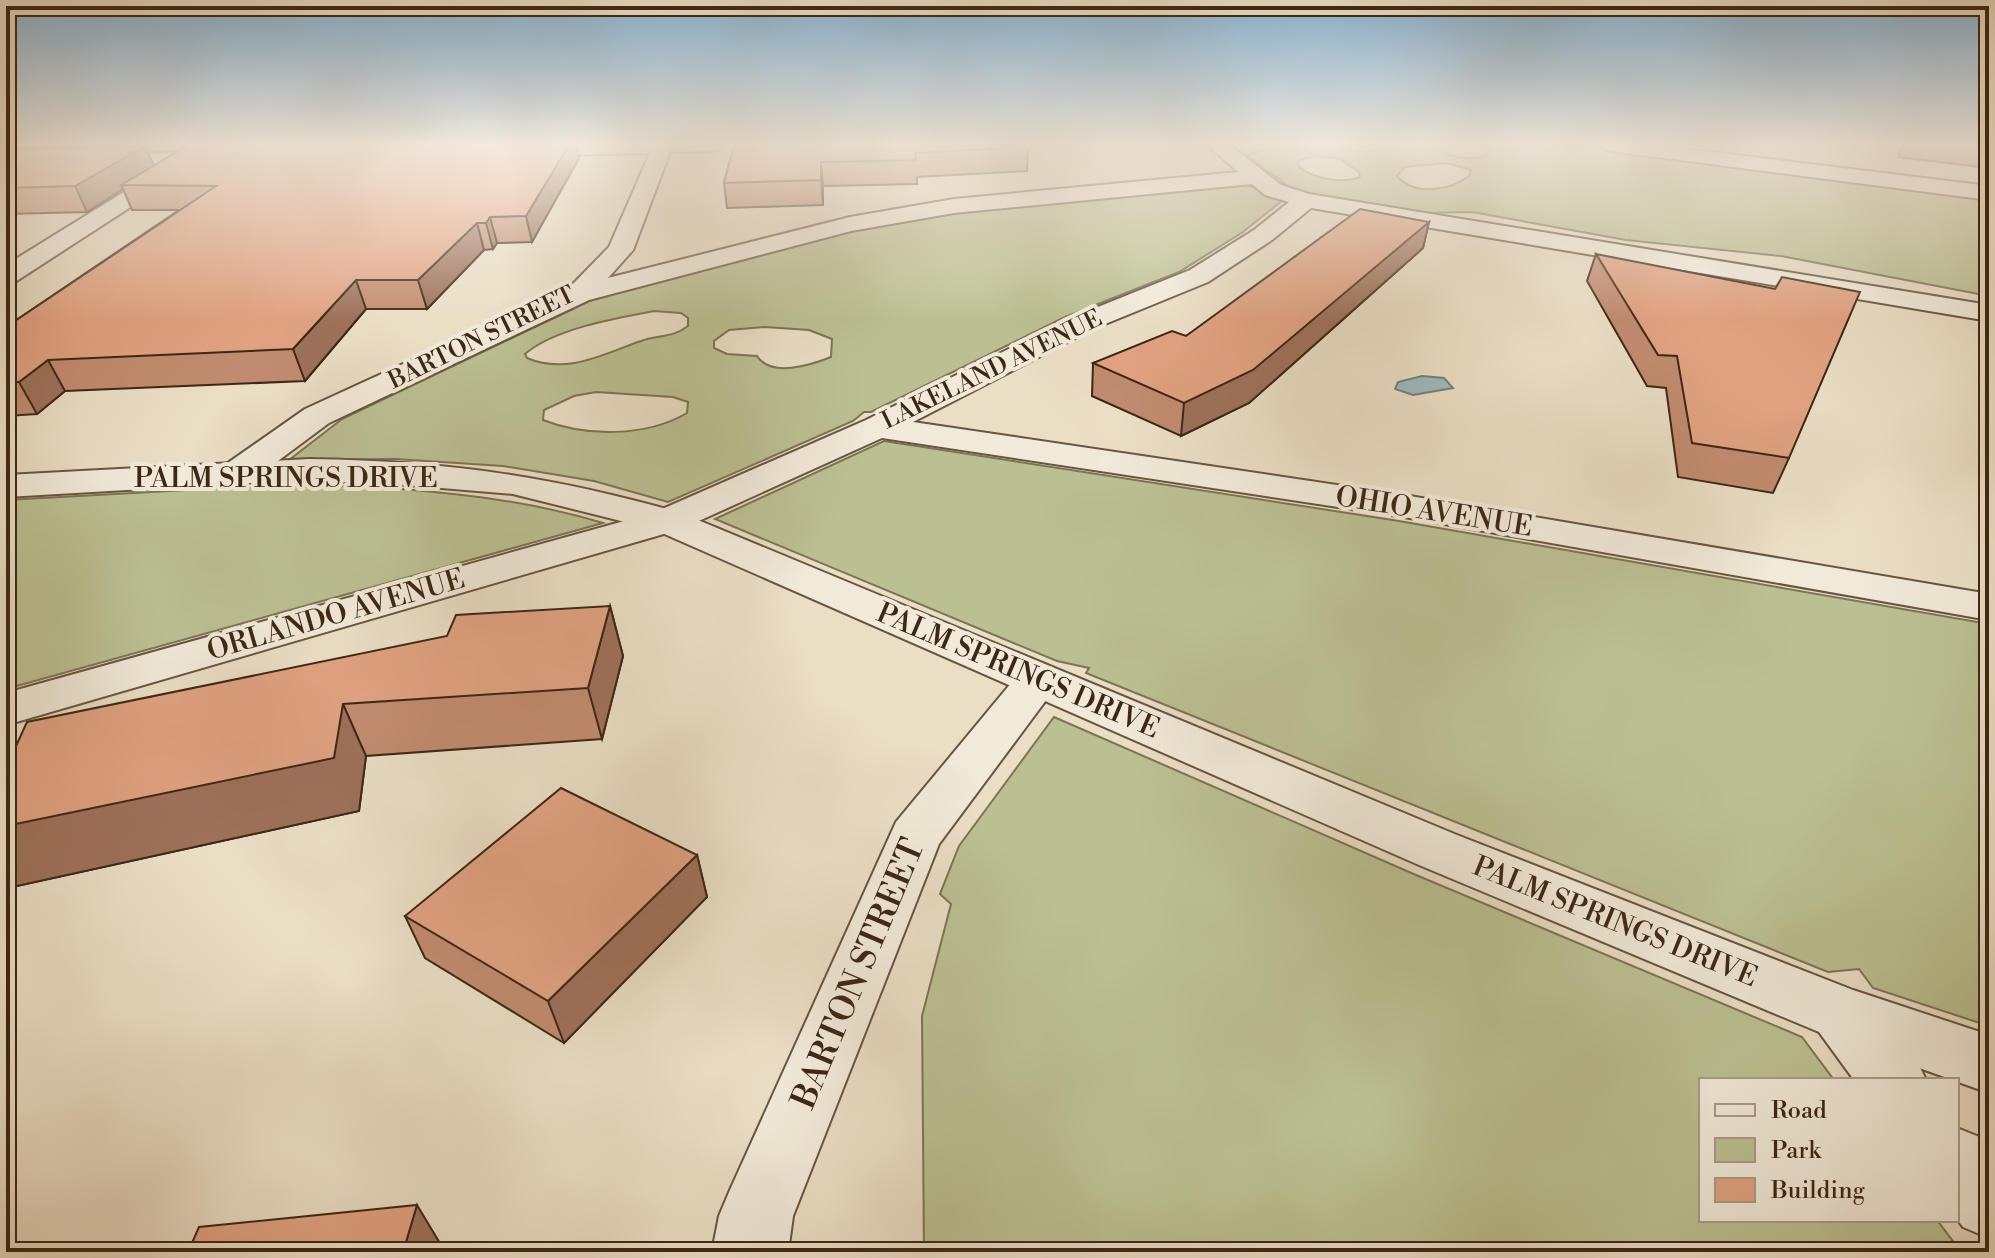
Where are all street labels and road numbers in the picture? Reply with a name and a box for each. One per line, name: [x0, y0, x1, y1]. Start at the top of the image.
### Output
street label: BARTON STREET: [383, 280, 580, 397]
street label: LAKELAND AVENUE: [877, 304, 1107, 436]
street label: PALM SPRINGS DRIVE: [134, 461, 438, 496]
street label: OHIO AVENUE: [1333, 479, 1535, 545]
street label: ORLANDO AVENUE: [203, 561, 469, 669]
street label: PALM SPRINGS DRIVE: [871, 596, 1165, 746]
street label: BARTON STREET: [783, 833, 935, 1116]
street label: PALM SPRINGS DRIVE: [1468, 849, 1762, 995]

